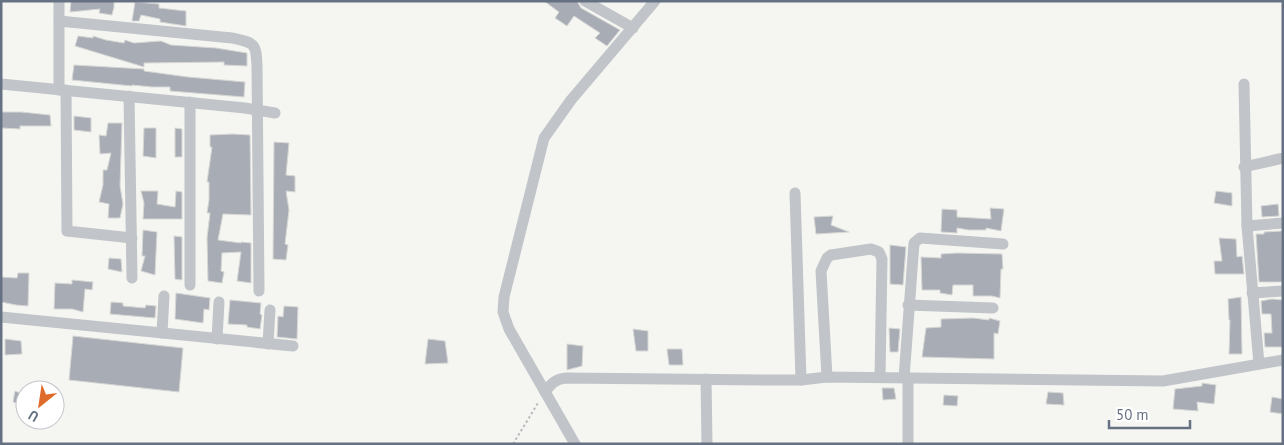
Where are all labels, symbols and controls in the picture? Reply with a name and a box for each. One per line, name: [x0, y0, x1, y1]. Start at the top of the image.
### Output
north arrow: [15, 380, 65, 430]
scale bar: [1109, 398, 1190, 430]
text: 50 m: [1116, 405, 1149, 424]
text: U: [25, 406, 42, 426]

